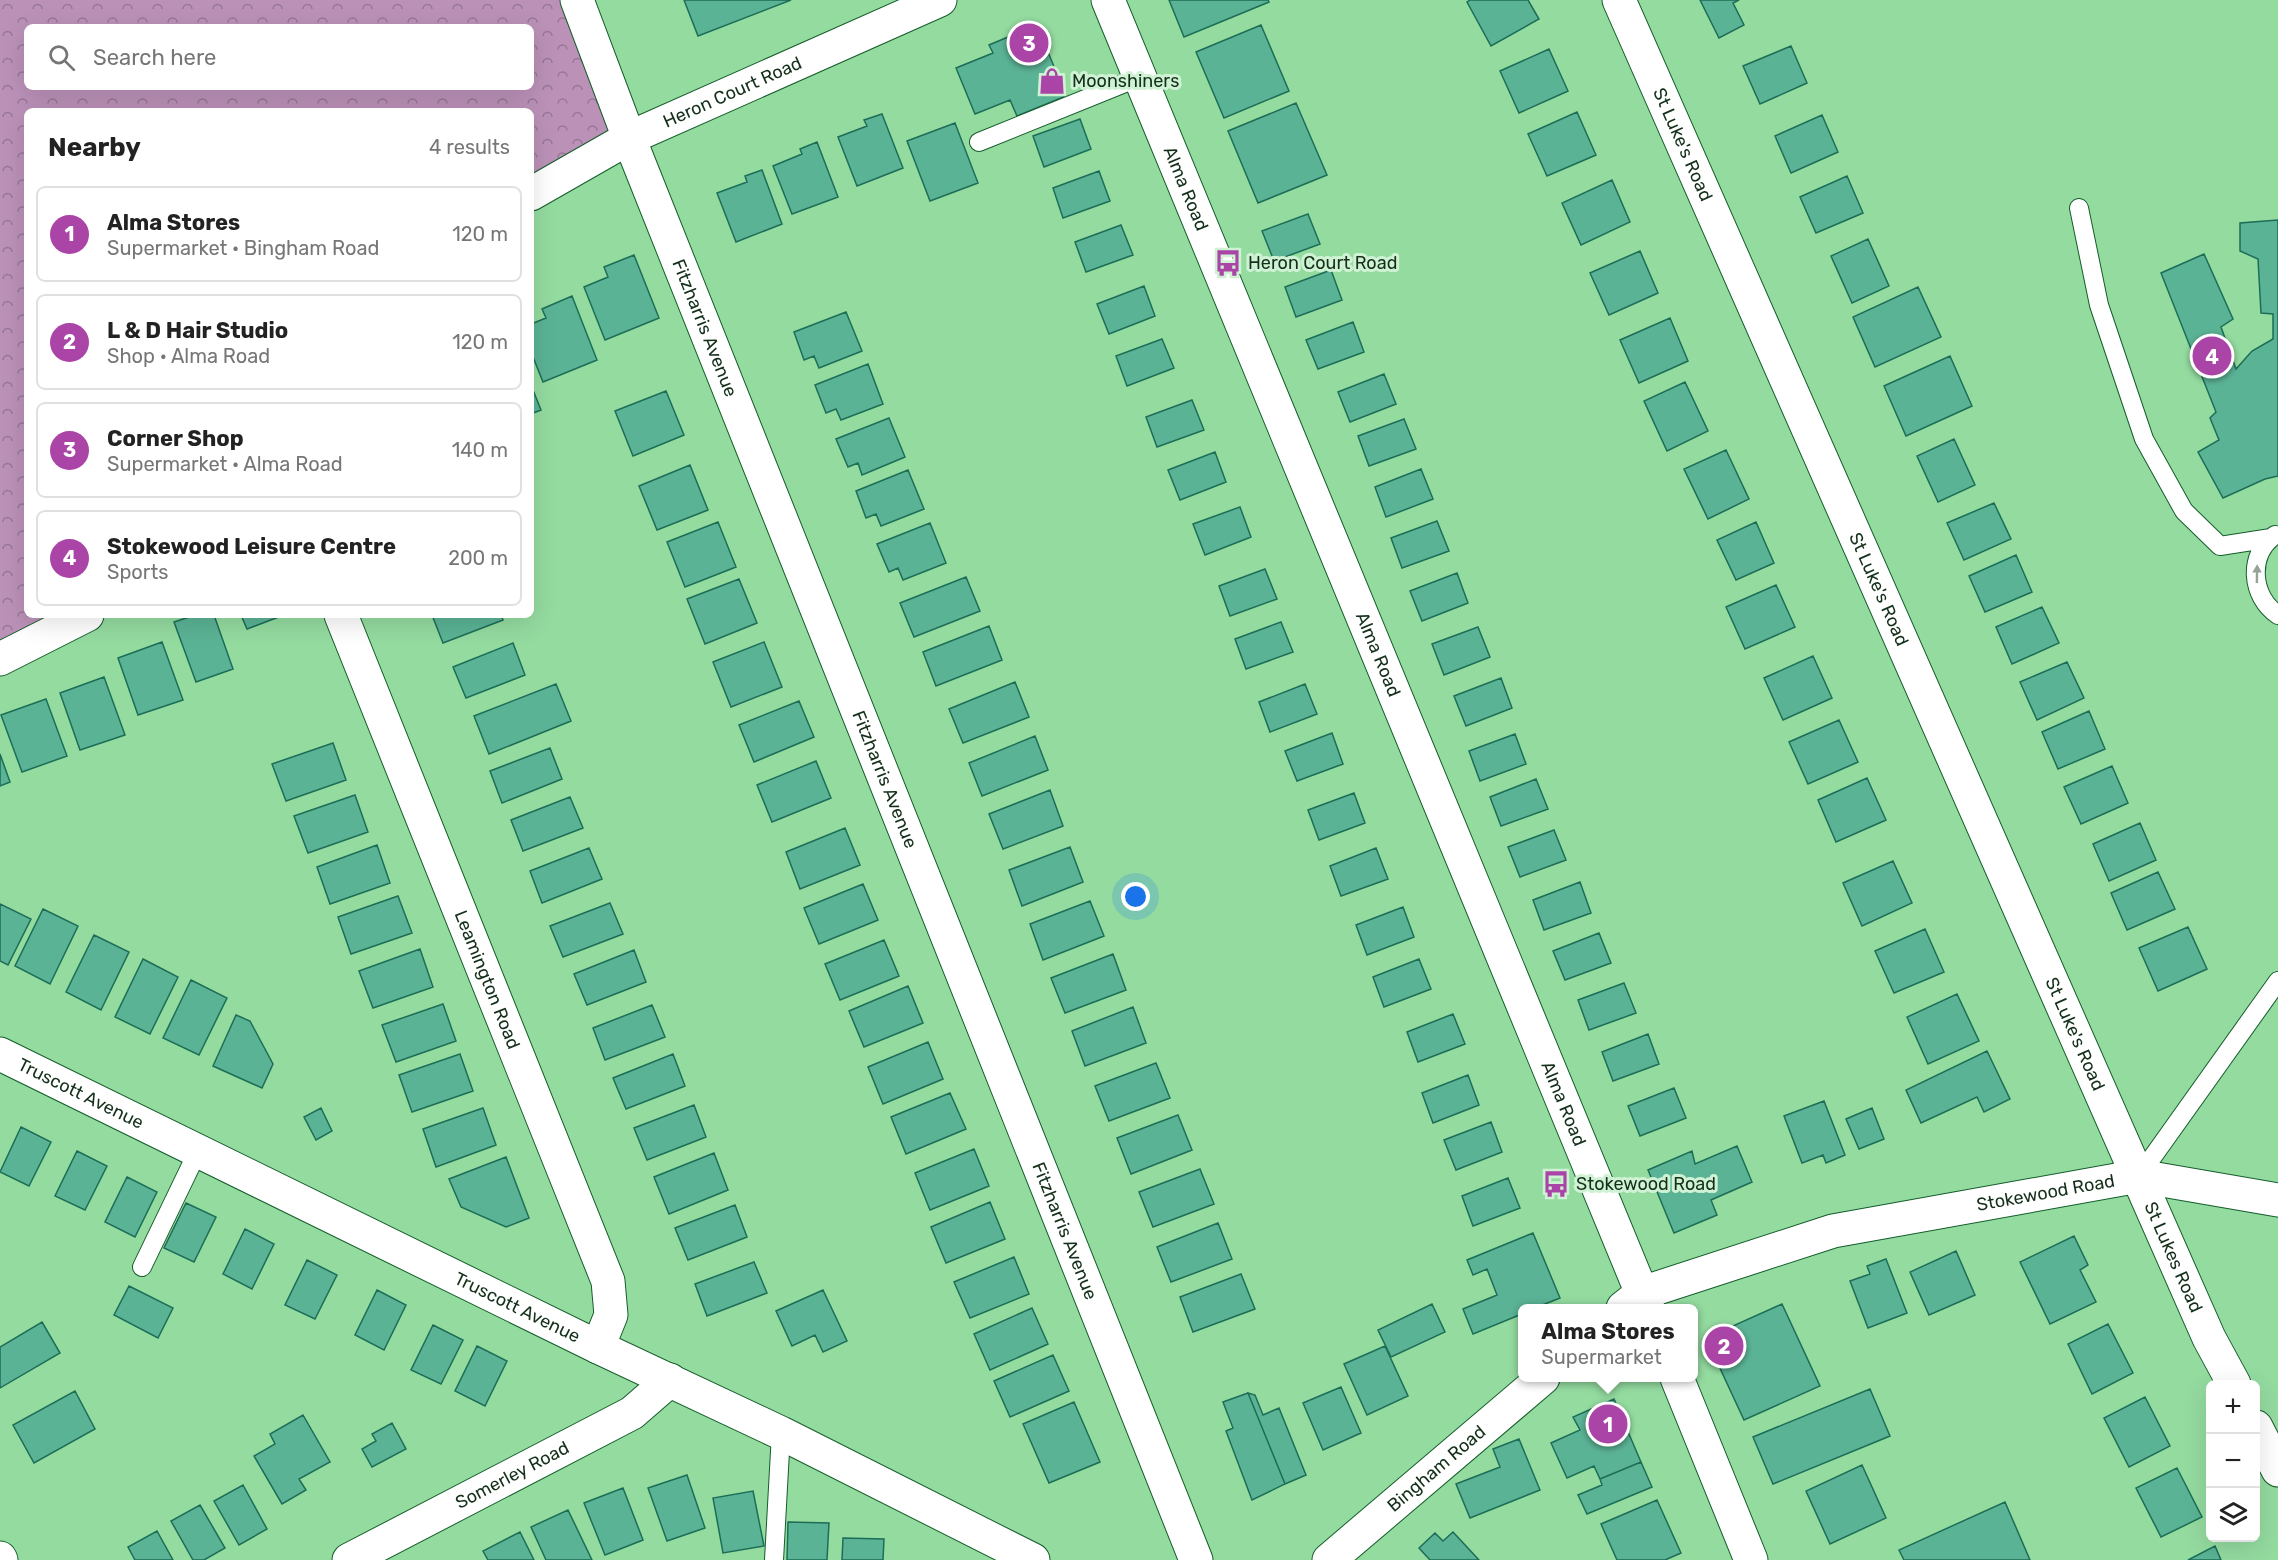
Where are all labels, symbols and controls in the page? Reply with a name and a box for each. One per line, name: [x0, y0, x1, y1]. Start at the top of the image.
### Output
pin: 3: [1010, 20, 1048, 66]
search box: [24, 24, 534, 90]
icon: search: [45, 41, 78, 74]
text: Search here: [93, 44, 216, 71]
street label: Heron Court Road: [660, 52, 805, 132]
shop icon: Moonshiners: [1037, 66, 1067, 96]
place label: Moonshiners: [1072, 70, 1179, 92]
street label: St Luke's Road: [1648, 84, 1717, 205]
text: Nearby: [48, 132, 141, 163]
text: 4 results: [429, 135, 510, 159]
street label: Alma Road: [1159, 143, 1213, 234]
text: Alma Stores: [107, 209, 240, 236]
text: 1: [65, 222, 74, 246]
text: 120 m: [452, 222, 508, 246]
text: Supermarket · Bingham Road: [107, 236, 379, 260]
bus stop icon: Heron Court Road: [1213, 248, 1243, 278]
place label: Heron Court Road: [1248, 252, 1397, 274]
street label: Fitzharris Avenue: [667, 256, 742, 400]
text: L & D Hair Studio: [107, 317, 288, 344]
text: 2: [63, 330, 76, 354]
text: 120 m: [452, 330, 508, 354]
pin: 4: [2192, 334, 2232, 378]
text: Shop · Alma Road: [107, 344, 270, 368]
text: Corner Shop: [107, 425, 244, 452]
text: 3: [63, 438, 76, 462]
text: 140 m: [452, 438, 508, 462]
text: Supermarket · Alma Road: [107, 452, 343, 476]
street label: St Luke's Road: [1844, 529, 1913, 649]
text: Stokewood Leisure Centre: [107, 533, 396, 560]
text: 4: [63, 546, 76, 570]
text: 200 m: [448, 546, 508, 570]
text: Sports: [107, 560, 168, 584]
one-way arrow: [2252, 565, 2262, 584]
street label: Alma Road: [1351, 609, 1405, 700]
street label: Fitzharris Avenue: [847, 707, 922, 851]
your location: [1121, 882, 1150, 911]
street label: Leamington Road: [450, 907, 525, 1052]
street label: St Luke's Road: [2040, 974, 2110, 1094]
street label: Truscott Avenue: [14, 1054, 147, 1134]
street label: Alma Road: [1536, 1058, 1591, 1149]
street label: Fitzharris Avenue: [1027, 1159, 1102, 1303]
bus stop icon: Stokewood Road: [1541, 1169, 1571, 1199]
street label: Stokewood Road: [1975, 1170, 2116, 1216]
place label: Stokewood Road: [1576, 1173, 1716, 1195]
street label: St Lukes Road: [2139, 1198, 2207, 1316]
street label: Truscott Avenue: [451, 1267, 584, 1347]
popup: [1518, 1304, 1698, 1382]
text: Alma Stores: [1541, 1318, 1675, 1345]
pin: 2: [1704, 1324, 1744, 1368]
text: Supermarket: [1541, 1345, 1662, 1369]
map controls: [2206, 1380, 2260, 1542]
button: +: [2206, 1380, 2260, 1434]
pin: 1: [1588, 1402, 1628, 1446]
street label: Bingham Road: [1383, 1421, 1490, 1517]
button: −: [2206, 1434, 2260, 1488]
street label: Somerley Road: [452, 1437, 573, 1514]
button: layers: [2206, 1488, 2260, 1542]

